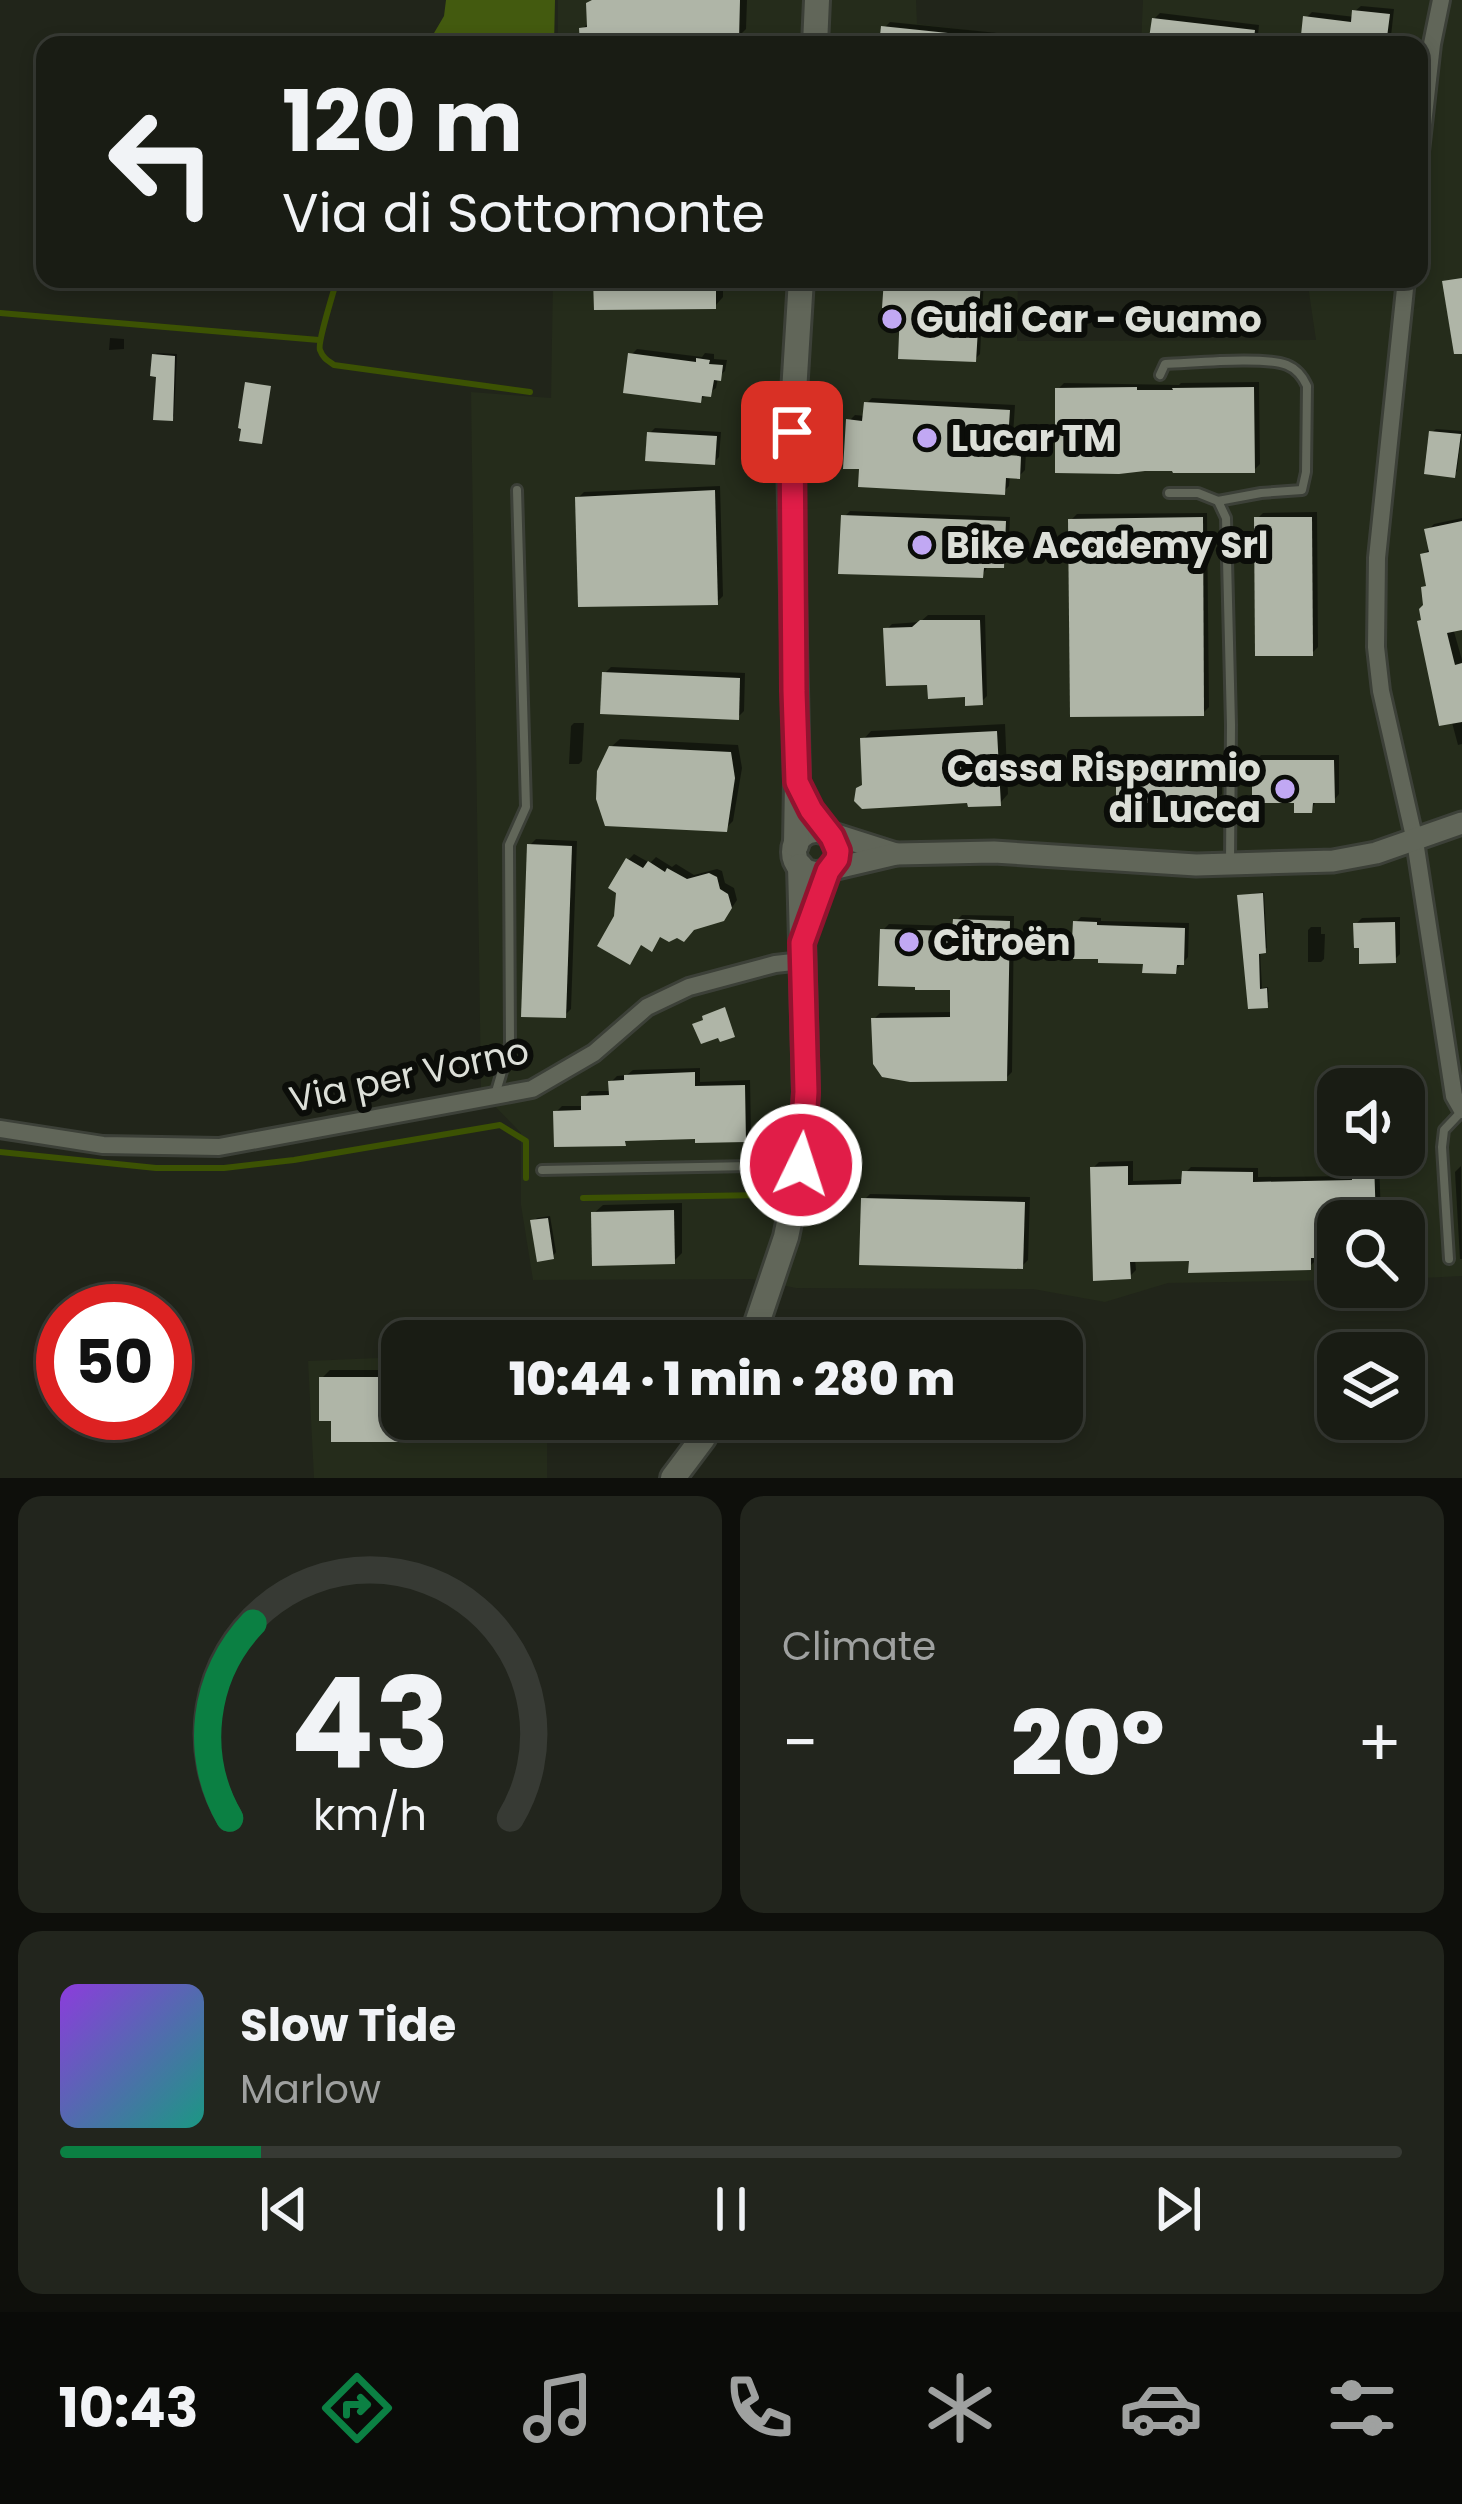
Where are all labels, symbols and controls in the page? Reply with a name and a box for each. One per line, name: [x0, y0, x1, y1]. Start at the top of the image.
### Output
text: 120 m: [282, 63, 523, 180]
icon: left: [84, 84, 240, 240]
text: Via di Sottomonte: [282, 175, 765, 251]
place label: Guidi Car - Guamo: [916, 294, 1262, 345]
marker: Guidi Car - Guamo: [879, 306, 905, 332]
pin: [741, 381, 843, 483]
icon: arrive: [759, 399, 825, 465]
place label: Lucar TM: [951, 413, 1116, 464]
marker: Lucar TM: [914, 425, 940, 451]
place label: Bike Academy Srl: [946, 520, 1268, 571]
marker: Bike Academy Srl: [909, 532, 935, 558]
place label: Cassa Risparmio di Lucca: [947, 743, 1261, 835]
marker: Cassa Risparmio di Lucca: [1272, 776, 1298, 802]
place label: Citroën: [933, 917, 1070, 968]
marker: Citroën: [896, 929, 922, 955]
street label: Via per Vorno: [284, 1025, 534, 1125]
map controls: [1317, 1068, 1425, 1440]
button: sound: [1317, 1068, 1425, 1176]
position arrow: [738, 1102, 864, 1228]
button: search: [1317, 1200, 1425, 1308]
speed limit sign: 50: [36, 1284, 192, 1440]
button: layers: [1317, 1332, 1425, 1440]
text: 10:44 · 1 min · 280 m: [509, 1348, 955, 1411]
text: Climate: [782, 1619, 936, 1674]
text: 43: [290, 1636, 450, 1811]
text: 20°: [1011, 1680, 1164, 1807]
text: −: [782, 1697, 818, 1789]
text: +: [1357, 1697, 1402, 1789]
text: km/h: [313, 1784, 427, 1844]
text: Slow Tide: [240, 1994, 456, 2057]
text: Marlow: [240, 2062, 381, 2117]
icon: previous: [251, 2176, 317, 2242]
icon: pause: [698, 2176, 764, 2242]
icon: next: [1145, 2176, 1211, 2242]
icon: directions: [315, 2366, 399, 2450]
icon: music: [516, 2366, 600, 2450]
icon: phone: [717, 2366, 801, 2450]
icon: climate: [918, 2366, 1002, 2450]
icon: car: [1119, 2366, 1203, 2450]
icon: filters: [1320, 2366, 1404, 2450]
text: 10:43: [58, 2370, 199, 2446]

